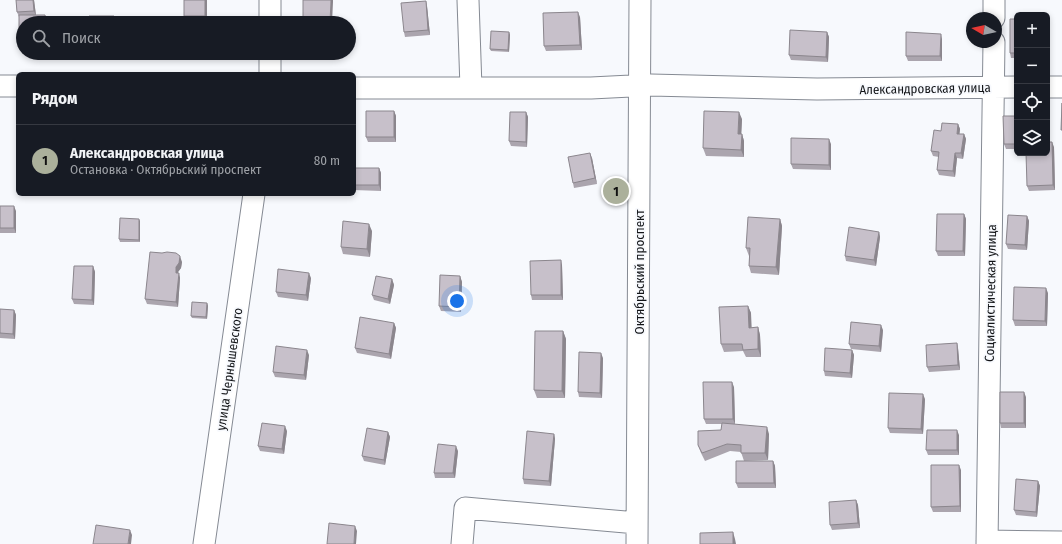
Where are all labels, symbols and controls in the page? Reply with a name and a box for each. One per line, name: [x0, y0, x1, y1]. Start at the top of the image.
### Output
north arrow: [966, 12, 1002, 48]
map controls: [1014, 12, 1050, 156]
button: +: [1014, 12, 1050, 48]
search box: [16, 16, 356, 60]
icon: search: [30, 27, 52, 49]
text: Поиск: [62, 29, 100, 47]
button: −: [1014, 48, 1050, 84]
street label: Александровская улица: [859, 80, 991, 97]
button: locate: [1014, 84, 1050, 120]
text: Рядом: [32, 88, 77, 109]
button: layers: [1014, 120, 1050, 156]
text: Александровская улица: [70, 144, 224, 162]
text: 1: [42, 153, 48, 168]
text: 80 m: [314, 153, 340, 168]
text: Остановка · Октябрьский проспект: [70, 162, 261, 177]
pin: 1: [603, 176, 629, 206]
street label: Октябрьский проспект: [632, 209, 647, 334]
street label: Социалистическая улица: [982, 224, 999, 362]
your location: [447, 291, 467, 311]
street label: улица Чернышевского: [213, 307, 246, 431]

